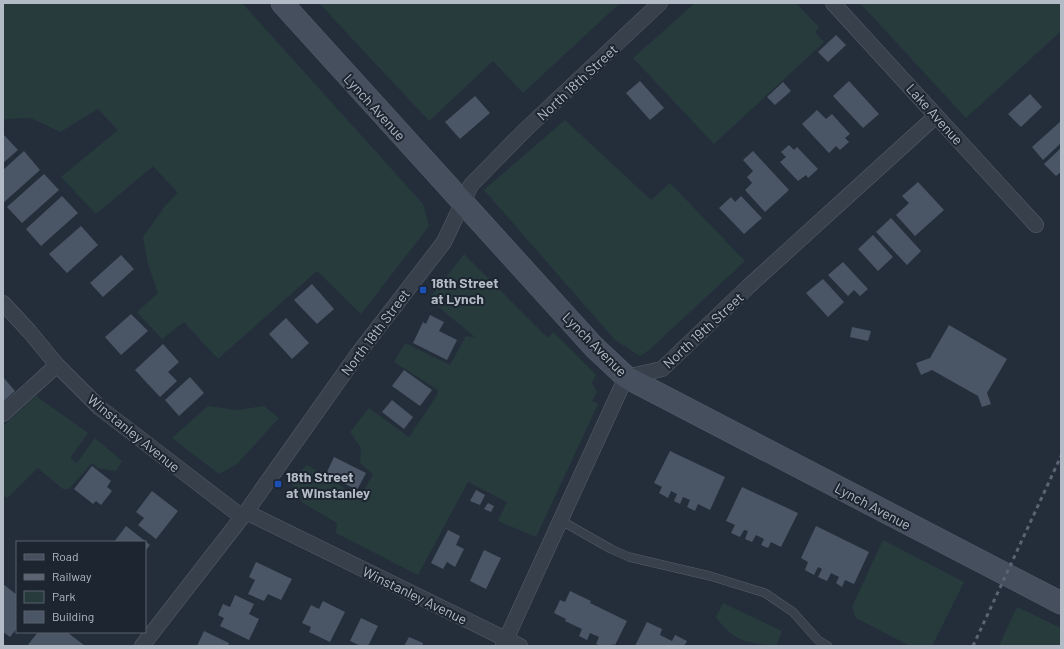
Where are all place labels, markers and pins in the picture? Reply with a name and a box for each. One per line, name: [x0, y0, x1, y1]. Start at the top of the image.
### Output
place label: 18th Street at Lynch: [431, 274, 499, 307]
marker: 18th Street at Lynch: [418, 285, 428, 295]
place label: 18th Street at Winstanley: [286, 468, 370, 501]
marker: 18th Street at Winstanley: [273, 479, 283, 489]

